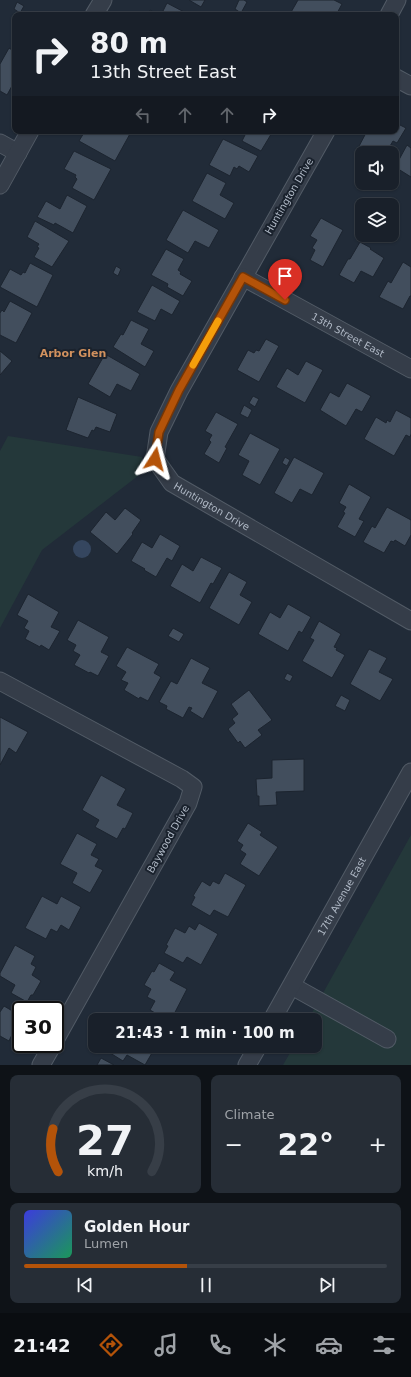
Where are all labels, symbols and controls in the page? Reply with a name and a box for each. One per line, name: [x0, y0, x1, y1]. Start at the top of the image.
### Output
text: 80 m: [90, 27, 168, 60]
icon: right: [24, 28, 76, 80]
text: 13th Street East: [90, 61, 236, 82]
icon: left: [132, 104, 154, 126]
icon: ahead: [174, 104, 196, 126]
icon: ahead: [216, 104, 238, 126]
icon: right: [258, 104, 280, 126]
map controls: [355, 146, 399, 242]
button: sound: [355, 146, 399, 190]
street label: Huntington Drive: [263, 156, 315, 236]
button: layers: [355, 198, 399, 242]
pin: [268, 259, 302, 300]
icon: arrive: [274, 265, 296, 287]
street label: 13th Street East: [310, 310, 387, 359]
district label: Arbor Glen: [40, 347, 106, 360]
position arrow: [134, 438, 176, 480]
street label: Huntington Drive: [172, 480, 252, 532]
street label: Baywood Drive: [145, 803, 191, 875]
street label: 17th Avenue East: [315, 855, 368, 937]
speed limit sign: 30: [12, 1001, 64, 1053]
text: 21:43 · 1 min · 100 m: [115, 1024, 295, 1042]
text: Climate: [225, 1107, 275, 1122]
text: 27: [76, 1116, 134, 1165]
text: 22°: [277, 1127, 334, 1162]
text: −: [225, 1132, 243, 1157]
text: +: [369, 1132, 387, 1157]
text: km/h: [87, 1163, 123, 1179]
text: Golden Hour: [84, 1218, 190, 1236]
text: Lumen: [84, 1236, 128, 1251]
icon: previous: [74, 1274, 96, 1296]
icon: pause: [195, 1274, 217, 1296]
icon: next: [316, 1274, 338, 1296]
icon: directions: [97, 1331, 125, 1359]
icon: music: [152, 1331, 180, 1359]
icon: phone: [206, 1331, 234, 1359]
icon: climate: [261, 1331, 289, 1359]
icon: car: [315, 1331, 343, 1359]
icon: filters: [370, 1331, 398, 1359]
text: 21:42: [13, 1335, 71, 1356]

